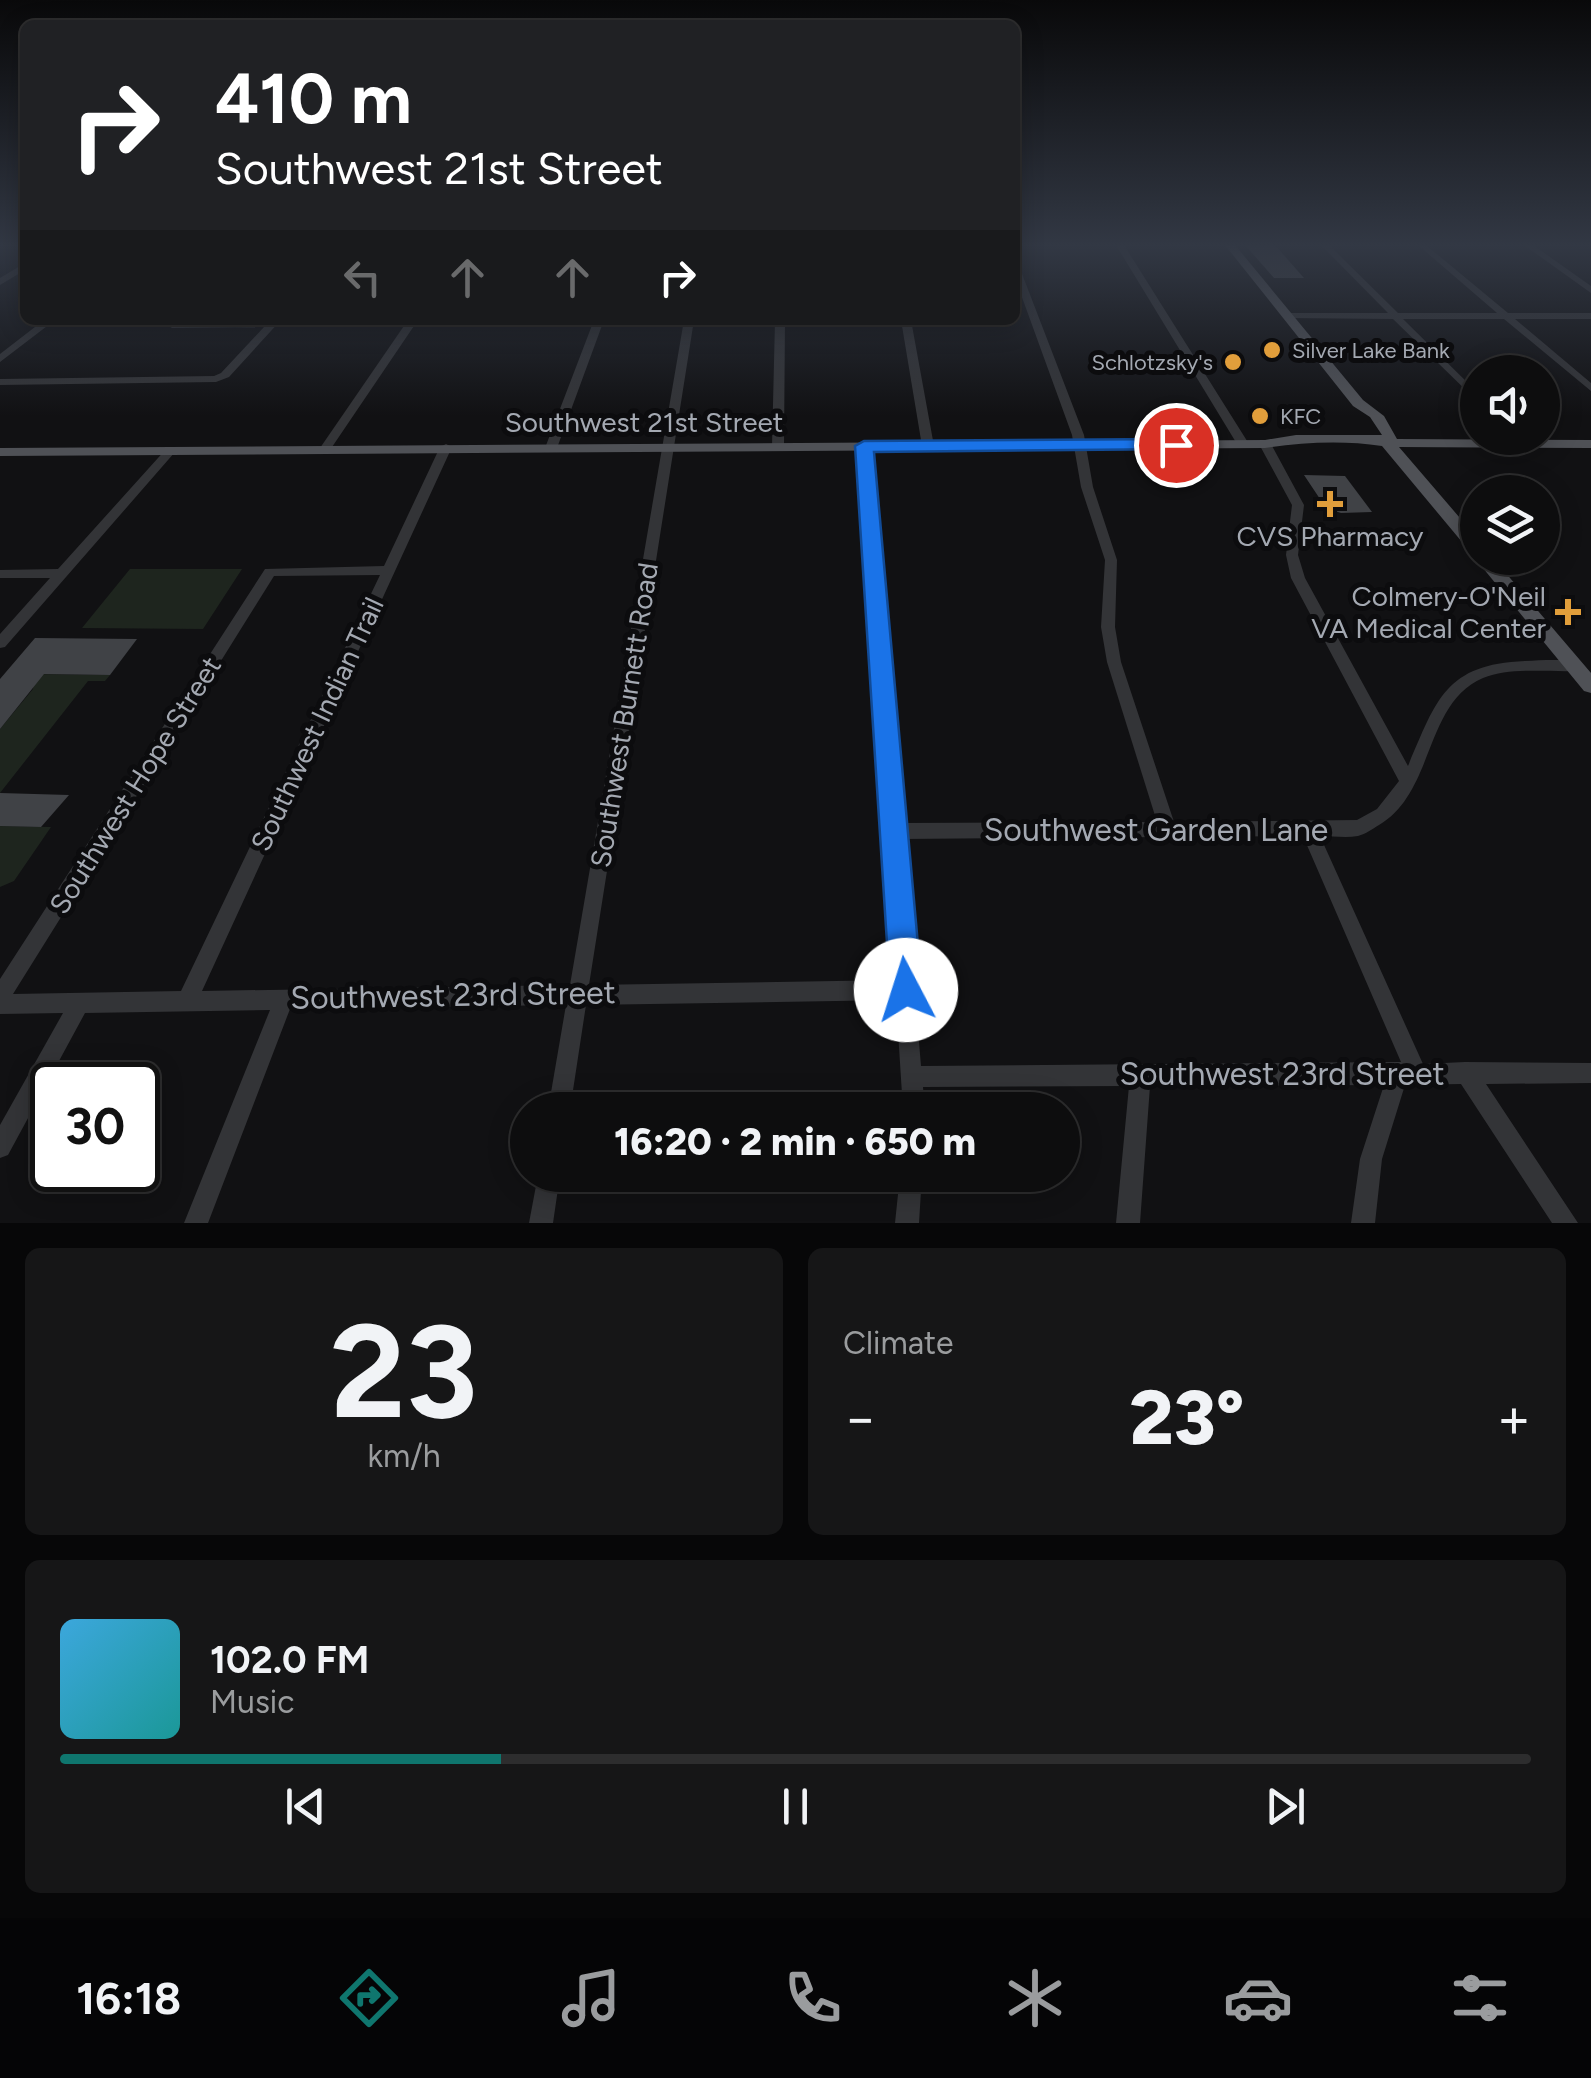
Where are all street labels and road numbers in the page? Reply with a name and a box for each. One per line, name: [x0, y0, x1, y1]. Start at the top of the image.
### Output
street label: Southwest 21st Street: [505, 405, 783, 439]
street label: Southwest Burnett Road: [583, 560, 665, 870]
street label: Southwest Indian Trail: [243, 592, 391, 856]
street label: Southwest Hope Street: [42, 650, 228, 920]
street label: Southwest Garden Lane: [984, 811, 1328, 849]
street label: Southwest 23rd Street: [290, 973, 616, 1017]
street label: Southwest 23rd Street: [1119, 1055, 1445, 1093]

